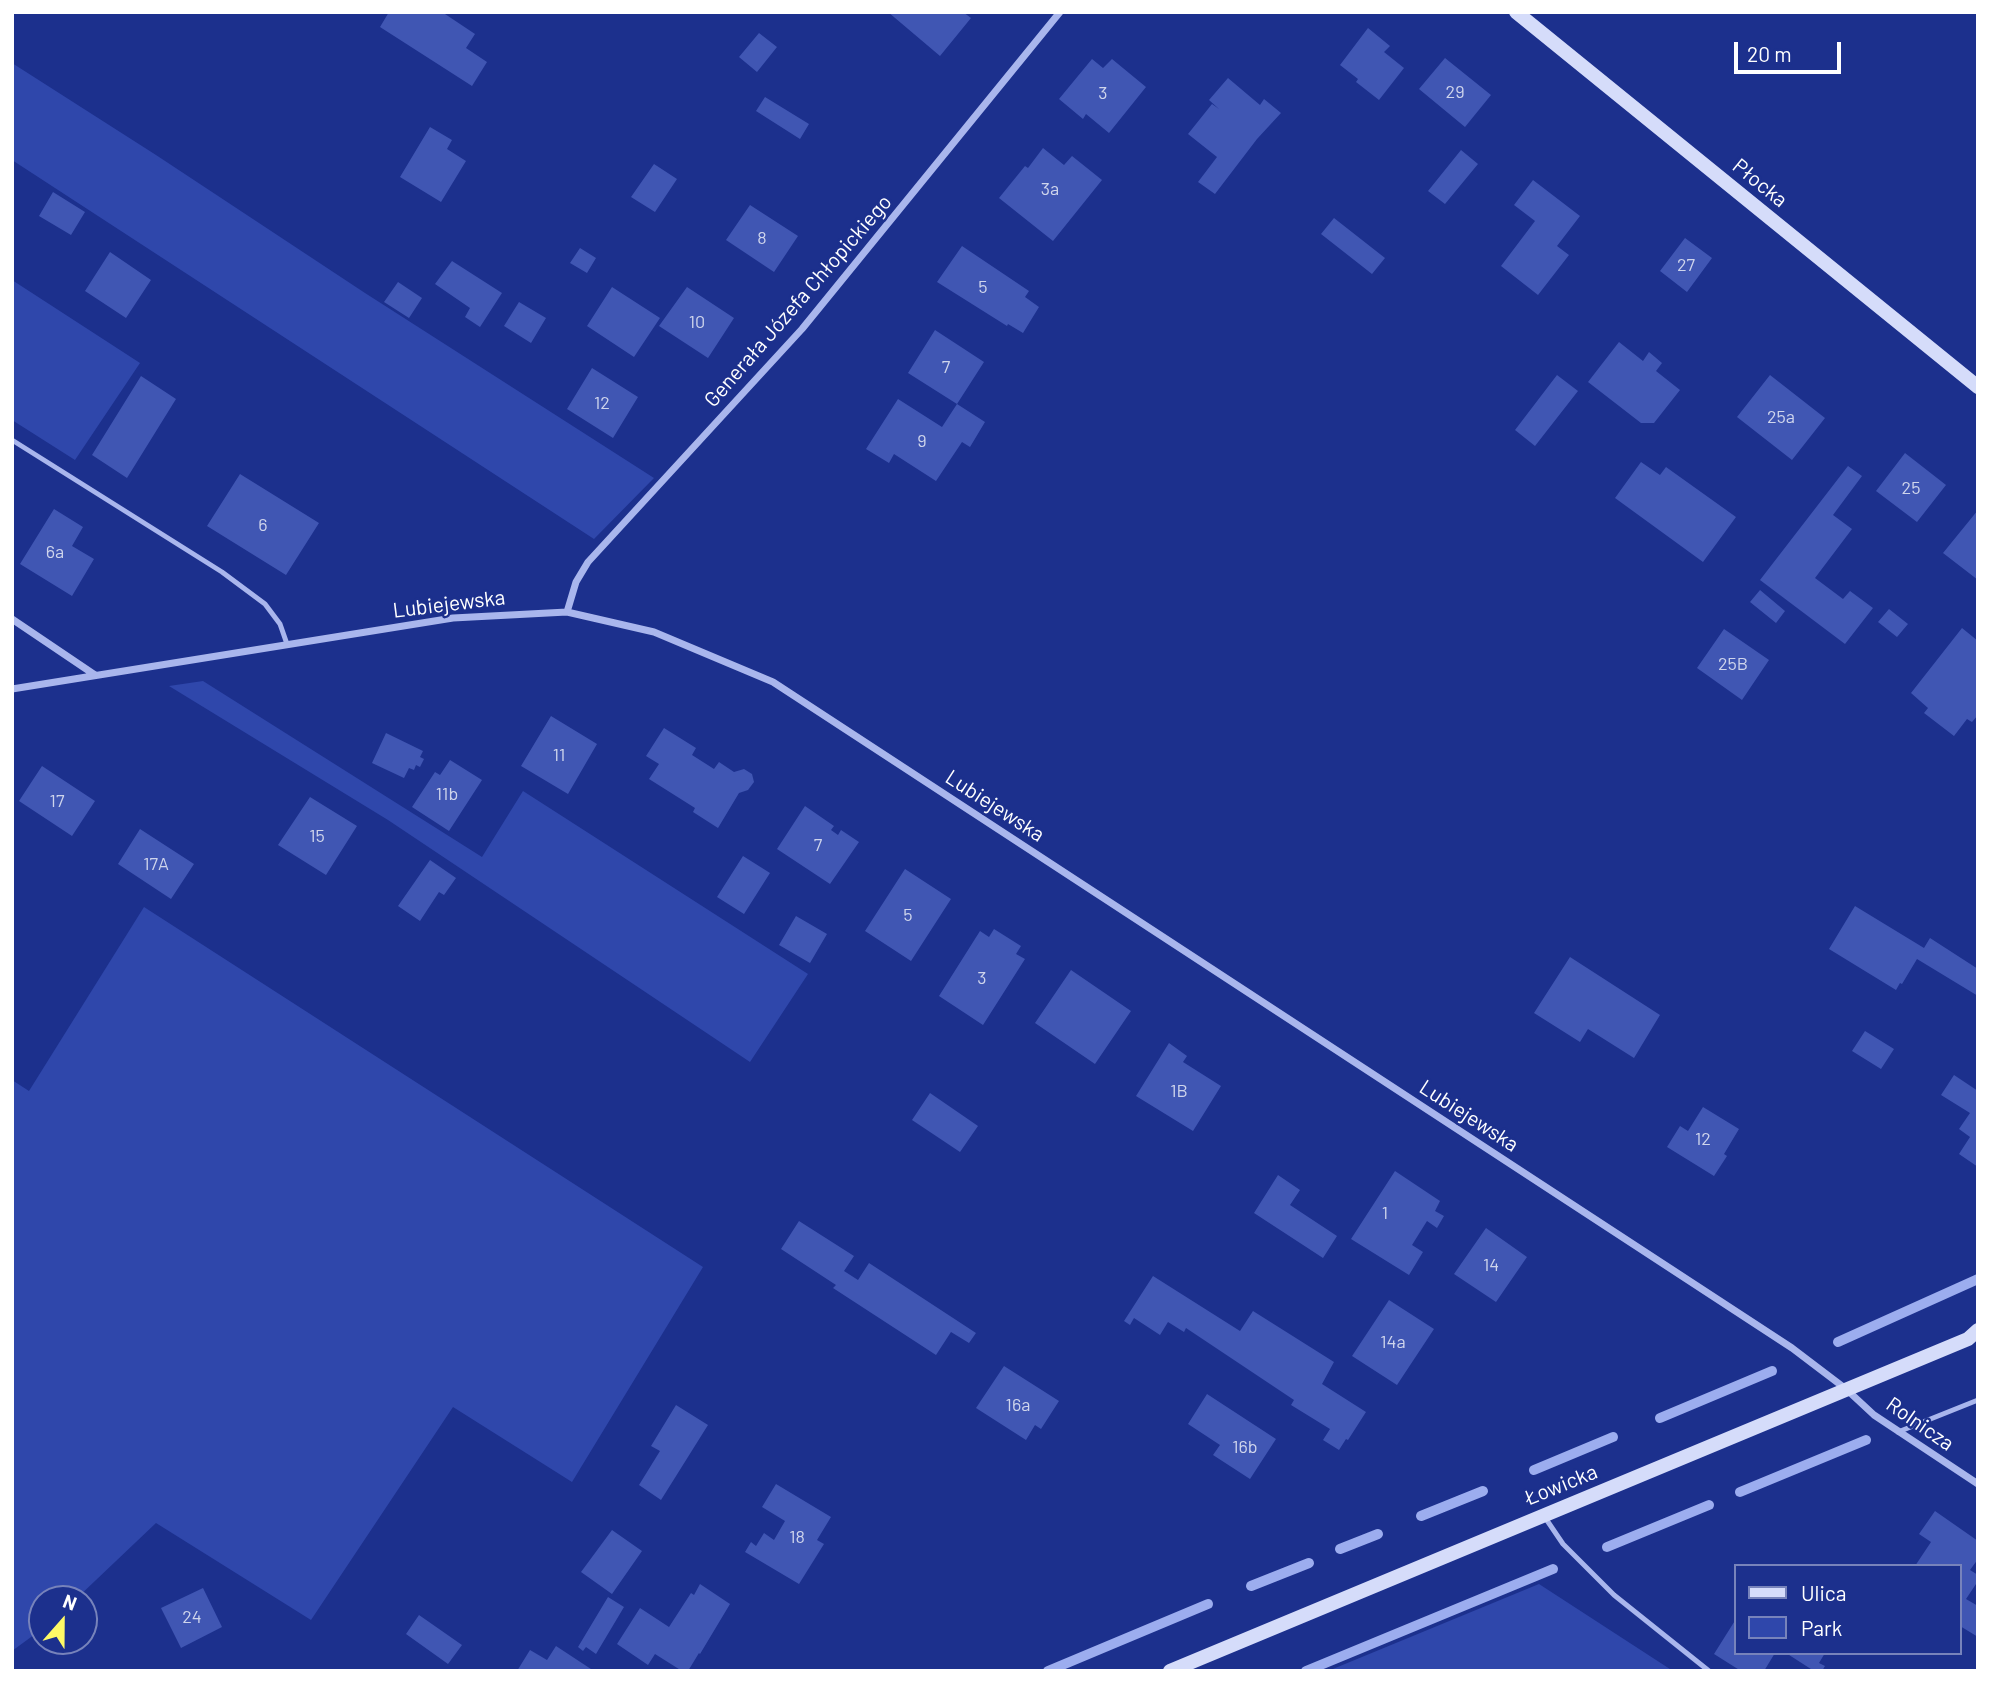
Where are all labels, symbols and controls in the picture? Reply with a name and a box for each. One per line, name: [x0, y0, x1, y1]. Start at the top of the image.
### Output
scale bar: [1738, 28, 1845, 72]
text: 20 m: [1747, 41, 1792, 66]
house number: 29: [1445, 81, 1465, 103]
house number: 3: [1098, 82, 1108, 104]
street label: Płocka: [1728, 153, 1792, 213]
house number: 3a: [1041, 178, 1059, 200]
street label: Generała Józefa Chłopickiego: [699, 190, 897, 412]
house number: 8: [757, 227, 767, 249]
house number: 27: [1677, 254, 1695, 276]
house number: 5: [978, 276, 988, 298]
house number: 10: [689, 311, 705, 333]
house number: 7: [942, 356, 950, 378]
house number: 12: [594, 392, 610, 414]
house number: 25a: [1767, 406, 1795, 428]
house number: 9: [917, 430, 927, 452]
house number: 25: [1902, 477, 1920, 499]
house number: 6: [258, 514, 268, 536]
house number: 6a: [46, 541, 64, 563]
street label: Lubiejewska: [391, 585, 507, 623]
house number: 25B: [1718, 653, 1748, 675]
house number: 11: [553, 744, 565, 766]
street label: Lubiejewska: [941, 765, 1049, 847]
house number: 11b: [436, 783, 458, 805]
house number: 17: [50, 790, 64, 812]
house number: 15: [309, 825, 325, 847]
house number: 7: [814, 834, 822, 856]
house number: 17A: [143, 853, 169, 875]
house number: 5: [903, 904, 913, 926]
house number: 3: [977, 967, 987, 989]
street label: Lubiejewska: [1415, 1075, 1523, 1157]
house number: 1B: [1170, 1080, 1188, 1102]
house number: 12: [1695, 1128, 1711, 1150]
house number: 1: [1382, 1202, 1388, 1224]
house number: 14: [1483, 1254, 1499, 1276]
house number: 14a: [1380, 1331, 1406, 1353]
street label: Rolnicza: [1881, 1392, 1959, 1456]
house number: 16a: [1006, 1394, 1030, 1416]
house number: 16b: [1232, 1436, 1258, 1458]
street label: Łowicka: [1521, 1459, 1601, 1511]
house number: 18: [789, 1526, 805, 1548]
legend: [1734, 1564, 1962, 1655]
text: Ulica: [1801, 1580, 1846, 1605]
north arrow: [28, 1585, 98, 1655]
text: N: [60, 1589, 80, 1615]
house number: 24: [182, 1606, 202, 1628]
text: Park: [1801, 1615, 1842, 1640]

